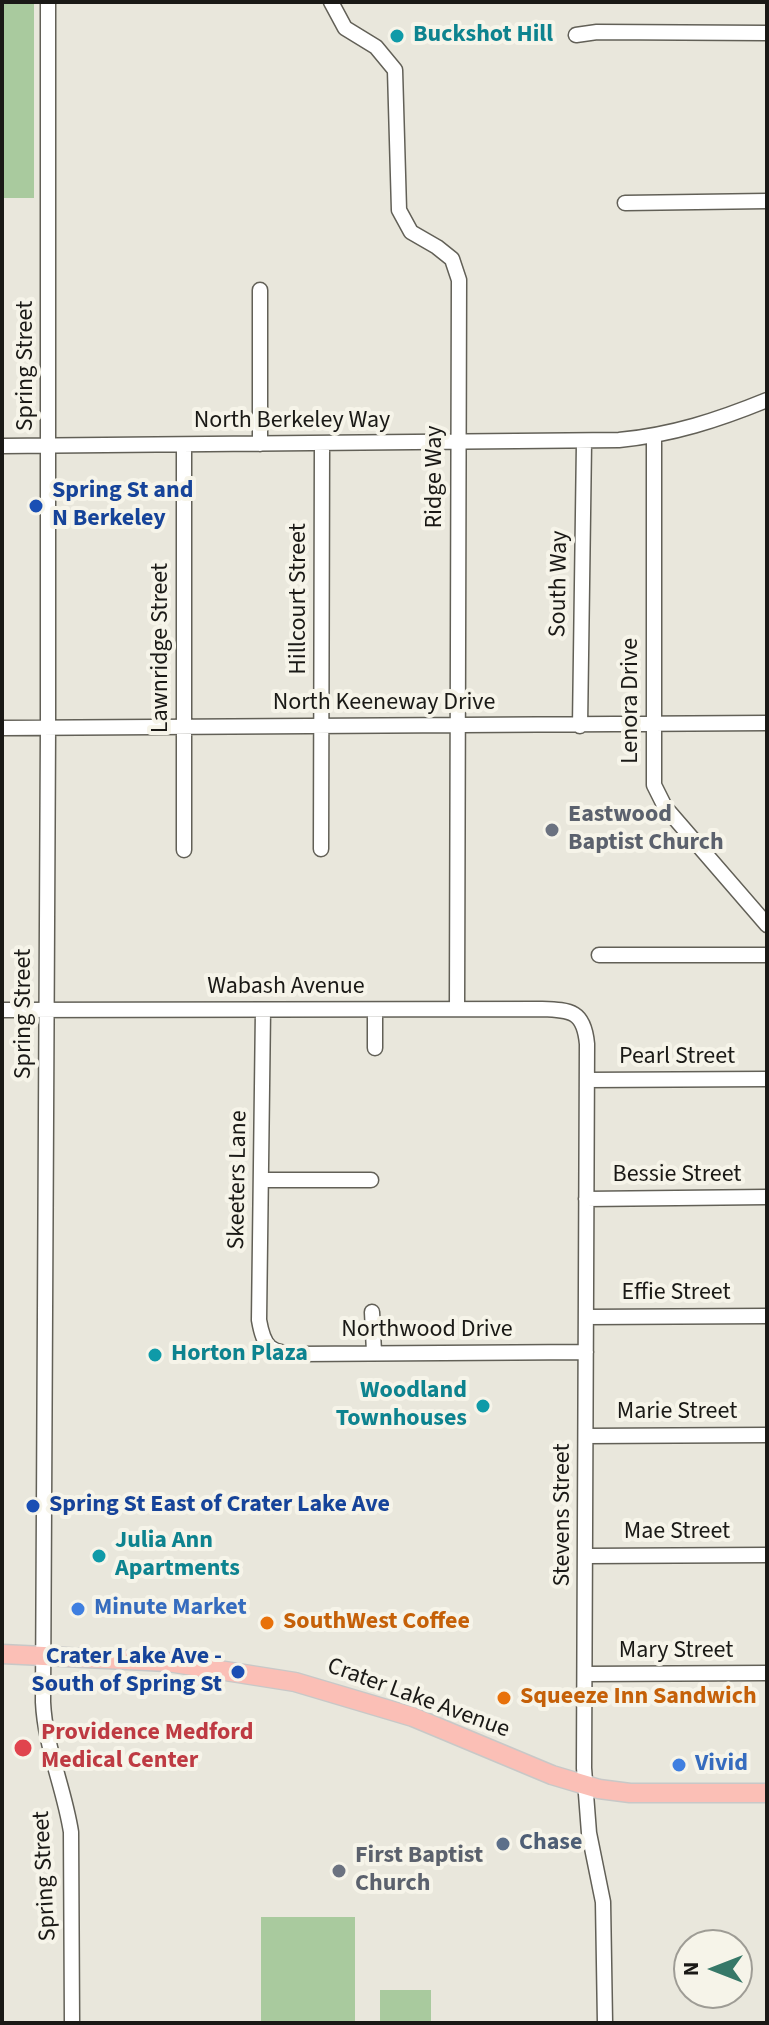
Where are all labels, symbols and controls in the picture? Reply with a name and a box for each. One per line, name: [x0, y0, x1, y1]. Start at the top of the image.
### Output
place label: Buckshot Hill: [413, 22, 553, 50]
marker: Buckshot Hill: [388, 27, 406, 45]
street label: Spring Street: [13, 301, 41, 431]
street label: North Berkeley Way: [194, 408, 390, 436]
street label: Ridge Way: [422, 425, 450, 529]
place label: Spring St and N Berkeley: [52, 478, 193, 534]
marker: Spring St and N Berkeley: [27, 497, 45, 515]
street label: Hillcourt Street: [286, 523, 314, 675]
street label: South Way: [545, 530, 575, 638]
street label: Lawnridge Street: [148, 563, 176, 733]
street label: Lenora Drive: [618, 638, 646, 764]
street label: North Keeneway Drive: [273, 690, 495, 718]
place label: Eastwood Baptist Church: [568, 802, 724, 858]
marker: Eastwood Baptist Church: [543, 821, 561, 839]
street label: Spring Street: [11, 949, 39, 1079]
street label: Wabash Avenue: [207, 974, 365, 1002]
street label: Pearl Street: [619, 1044, 735, 1072]
street label: Skeeters Lane: [223, 1110, 255, 1250]
street label: Bessie Street: [613, 1162, 741, 1190]
street label: Effie Street: [621, 1280, 731, 1308]
street label: Northwood Drive: [341, 1317, 513, 1345]
place label: Horton Plaza: [171, 1341, 308, 1369]
marker: Horton Plaza: [146, 1346, 164, 1364]
place label: Woodland Townhouses: [336, 1378, 467, 1434]
marker: Woodland Townhouses: [474, 1397, 492, 1415]
street label: Marie Street: [617, 1399, 737, 1427]
street label: Stevens Street: [550, 1443, 578, 1587]
place label: Spring St East of Crater Lake Ave: [49, 1492, 390, 1520]
marker: Spring St East of Crater Lake Ave: [24, 1497, 42, 1515]
street label: Mae Street: [624, 1519, 730, 1547]
place label: Julia Ann Apartments: [115, 1528, 240, 1584]
marker: Julia Ann Apartments: [90, 1547, 108, 1565]
place label: Minute Market: [94, 1595, 247, 1623]
marker: Minute Market: [69, 1600, 87, 1618]
place label: SouthWest Coffee: [283, 1609, 470, 1637]
marker: SouthWest Coffee: [258, 1614, 276, 1632]
street label: Mary Street: [619, 1638, 733, 1666]
place label: Crater Lake Ave - South of Spring St: [31, 1644, 222, 1700]
street label: Crater Lake Avenue: [323, 1653, 513, 1745]
marker: Crater Lake Ave - South of Spring St: [229, 1663, 247, 1681]
place label: Squeeze Inn Sandwich: [520, 1684, 757, 1712]
marker: Squeeze Inn Sandwich: [495, 1689, 513, 1707]
place label: Providence Medford Medical Center: [41, 1720, 253, 1776]
marker: Providence Medford Medical Center: [12, 1737, 34, 1759]
place label: Vivid: [695, 1751, 748, 1779]
marker: Vivid: [670, 1756, 688, 1774]
street label: Spring Street: [28, 1810, 64, 1942]
place label: Chase: [519, 1830, 582, 1858]
marker: Chase: [494, 1835, 512, 1853]
place label: First Baptist Church: [355, 1843, 483, 1899]
marker: First Baptist Church: [330, 1862, 348, 1880]
north arrow: [673, 1929, 753, 2009]
text: N: [675, 1962, 707, 1976]

